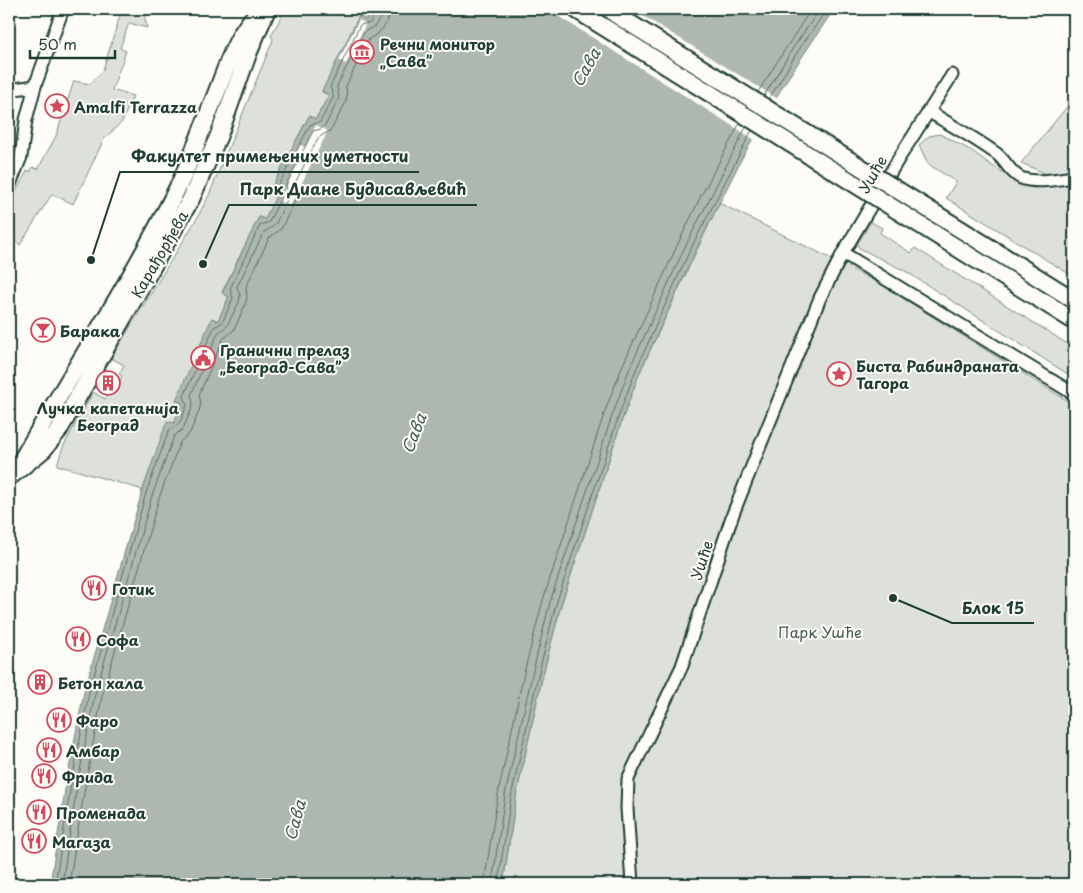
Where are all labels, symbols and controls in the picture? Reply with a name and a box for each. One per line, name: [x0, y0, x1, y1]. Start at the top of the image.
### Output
scale bar: [30, 28, 115, 60]
text: 50 m: [38, 32, 77, 55]
place label: Речни монитор „Сава”: [380, 32, 495, 72]
museum icon: Речни монитор „Сава”: [349, 39, 375, 65]
water label: Сава: [565, 42, 606, 91]
place icon: Amalfi Terrazza: [44, 93, 70, 119]
place label: Amalfi Terrazza: [74, 95, 197, 118]
callout: Факултет примењених уметности: [120, 141, 419, 172]
text: Факултет примењених уметности: [131, 143, 409, 167]
street label: Ушће: [852, 151, 892, 197]
callout: Парк Диане Будисављевић: [229, 174, 477, 205]
text: Парк Диане Будисављевић: [240, 176, 466, 200]
street label: Карађорђева: [125, 205, 194, 302]
bar icon: Барака: [30, 317, 56, 343]
place label: Барака: [60, 319, 121, 342]
place label: Гранични прелаз „Београд-Сава”: [220, 338, 350, 378]
public building icon: Гранични прелаз „Београд-Сава”: [190, 345, 216, 371]
place label: Биста Рабиндраната Тагора: [856, 354, 1020, 394]
place icon: Биста Рабиндраната Тагора: [826, 361, 852, 387]
building icon: Лучка капетанија Београд: [95, 370, 121, 396]
place label: Лучка капетанија Београд: [37, 396, 180, 436]
water label: Сава: [394, 409, 432, 456]
street label: Ушће: [684, 537, 718, 583]
restaurant icon: Готик: [81, 575, 107, 601]
place label: Готик: [112, 577, 155, 600]
callout: Блок 15: [952, 592, 1034, 623]
text: Блок 15: [962, 595, 1024, 619]
park label: Парк Ушће: [778, 620, 862, 643]
restaurant icon: Софа: [65, 626, 91, 652]
place label: Софа: [96, 628, 139, 651]
building icon: Бетон хала: [27, 669, 53, 695]
place label: Бетон хала: [58, 671, 144, 694]
restaurant icon: Фаро: [46, 707, 72, 733]
place label: Фаро: [76, 709, 118, 732]
restaurant icon: Амбар: [36, 737, 62, 763]
place label: Амбар: [66, 739, 120, 762]
restaurant icon: Фрида: [31, 763, 57, 789]
place label: Фрида: [62, 765, 114, 788]
water label: Сава: [277, 796, 311, 843]
restaurant icon: Променада: [26, 799, 52, 825]
place label: Променада: [56, 801, 147, 824]
restaurant icon: Магаза: [21, 828, 47, 854]
place label: Магаза: [52, 830, 111, 853]

